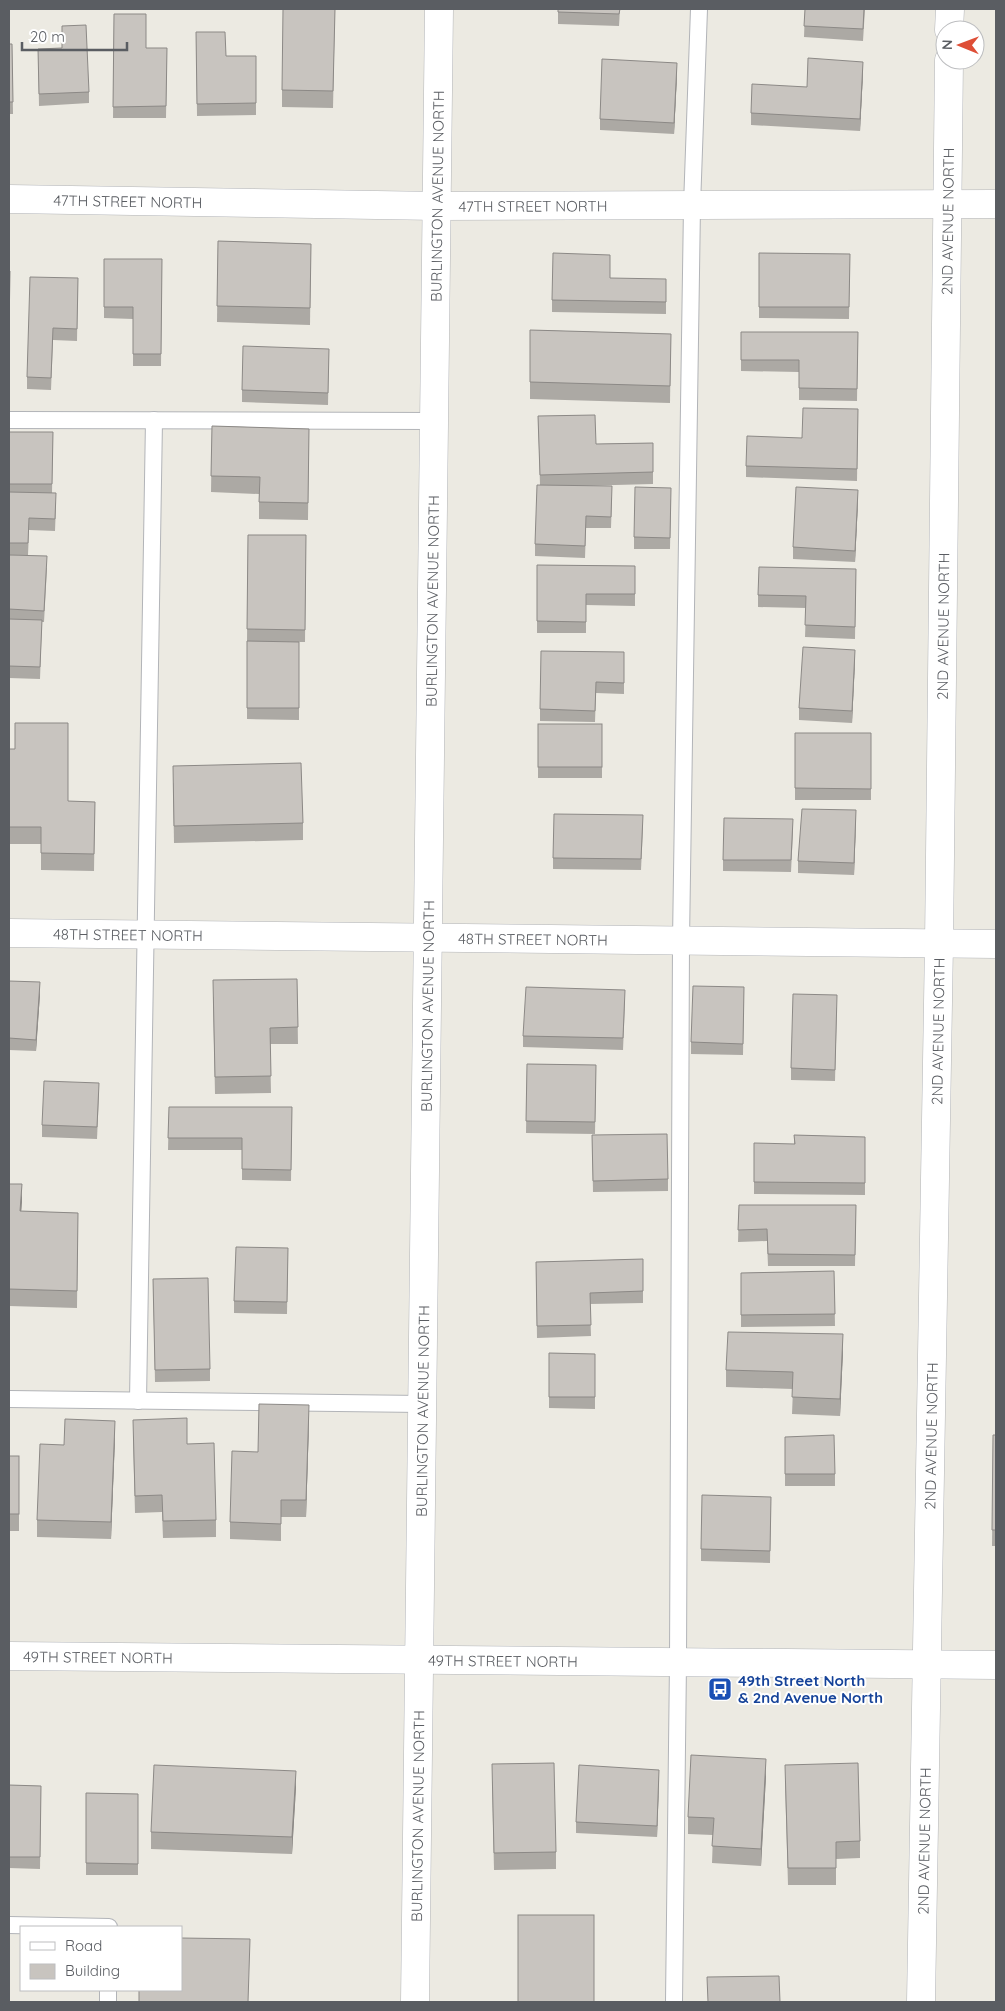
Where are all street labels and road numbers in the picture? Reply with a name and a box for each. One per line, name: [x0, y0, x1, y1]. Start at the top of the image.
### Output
street label: BURLINGTON AVENUE NORTH: [426, 90, 448, 302]
street label: 2ND AVENUE NORTH: [937, 147, 958, 295]
street label: 47TH STREET NORTH: [53, 190, 203, 212]
street label: 47TH STREET NORTH: [458, 196, 608, 215]
street label: BURLINGTON AVENUE NORTH: [421, 495, 443, 707]
street label: 2ND AVENUE NORTH: [932, 552, 953, 700]
street label: BURLINGTON AVENUE NORTH: [416, 900, 438, 1112]
street label: 48TH STREET NORTH: [53, 924, 203, 945]
street label: 48TH STREET NORTH: [458, 929, 608, 949]
street label: 2ND AVENUE NORTH: [927, 957, 948, 1105]
street label: BURLINGTON AVENUE NORTH: [411, 1305, 433, 1517]
street label: 2ND AVENUE NORTH: [920, 1362, 941, 1510]
street label: 49TH STREET NORTH: [23, 1647, 173, 1667]
street label: 49TH STREET NORTH: [428, 1650, 578, 1671]
street label: BURLINGTON AVENUE NORTH: [406, 1710, 428, 1922]
street label: 2ND AVENUE NORTH: [913, 1767, 934, 1915]

